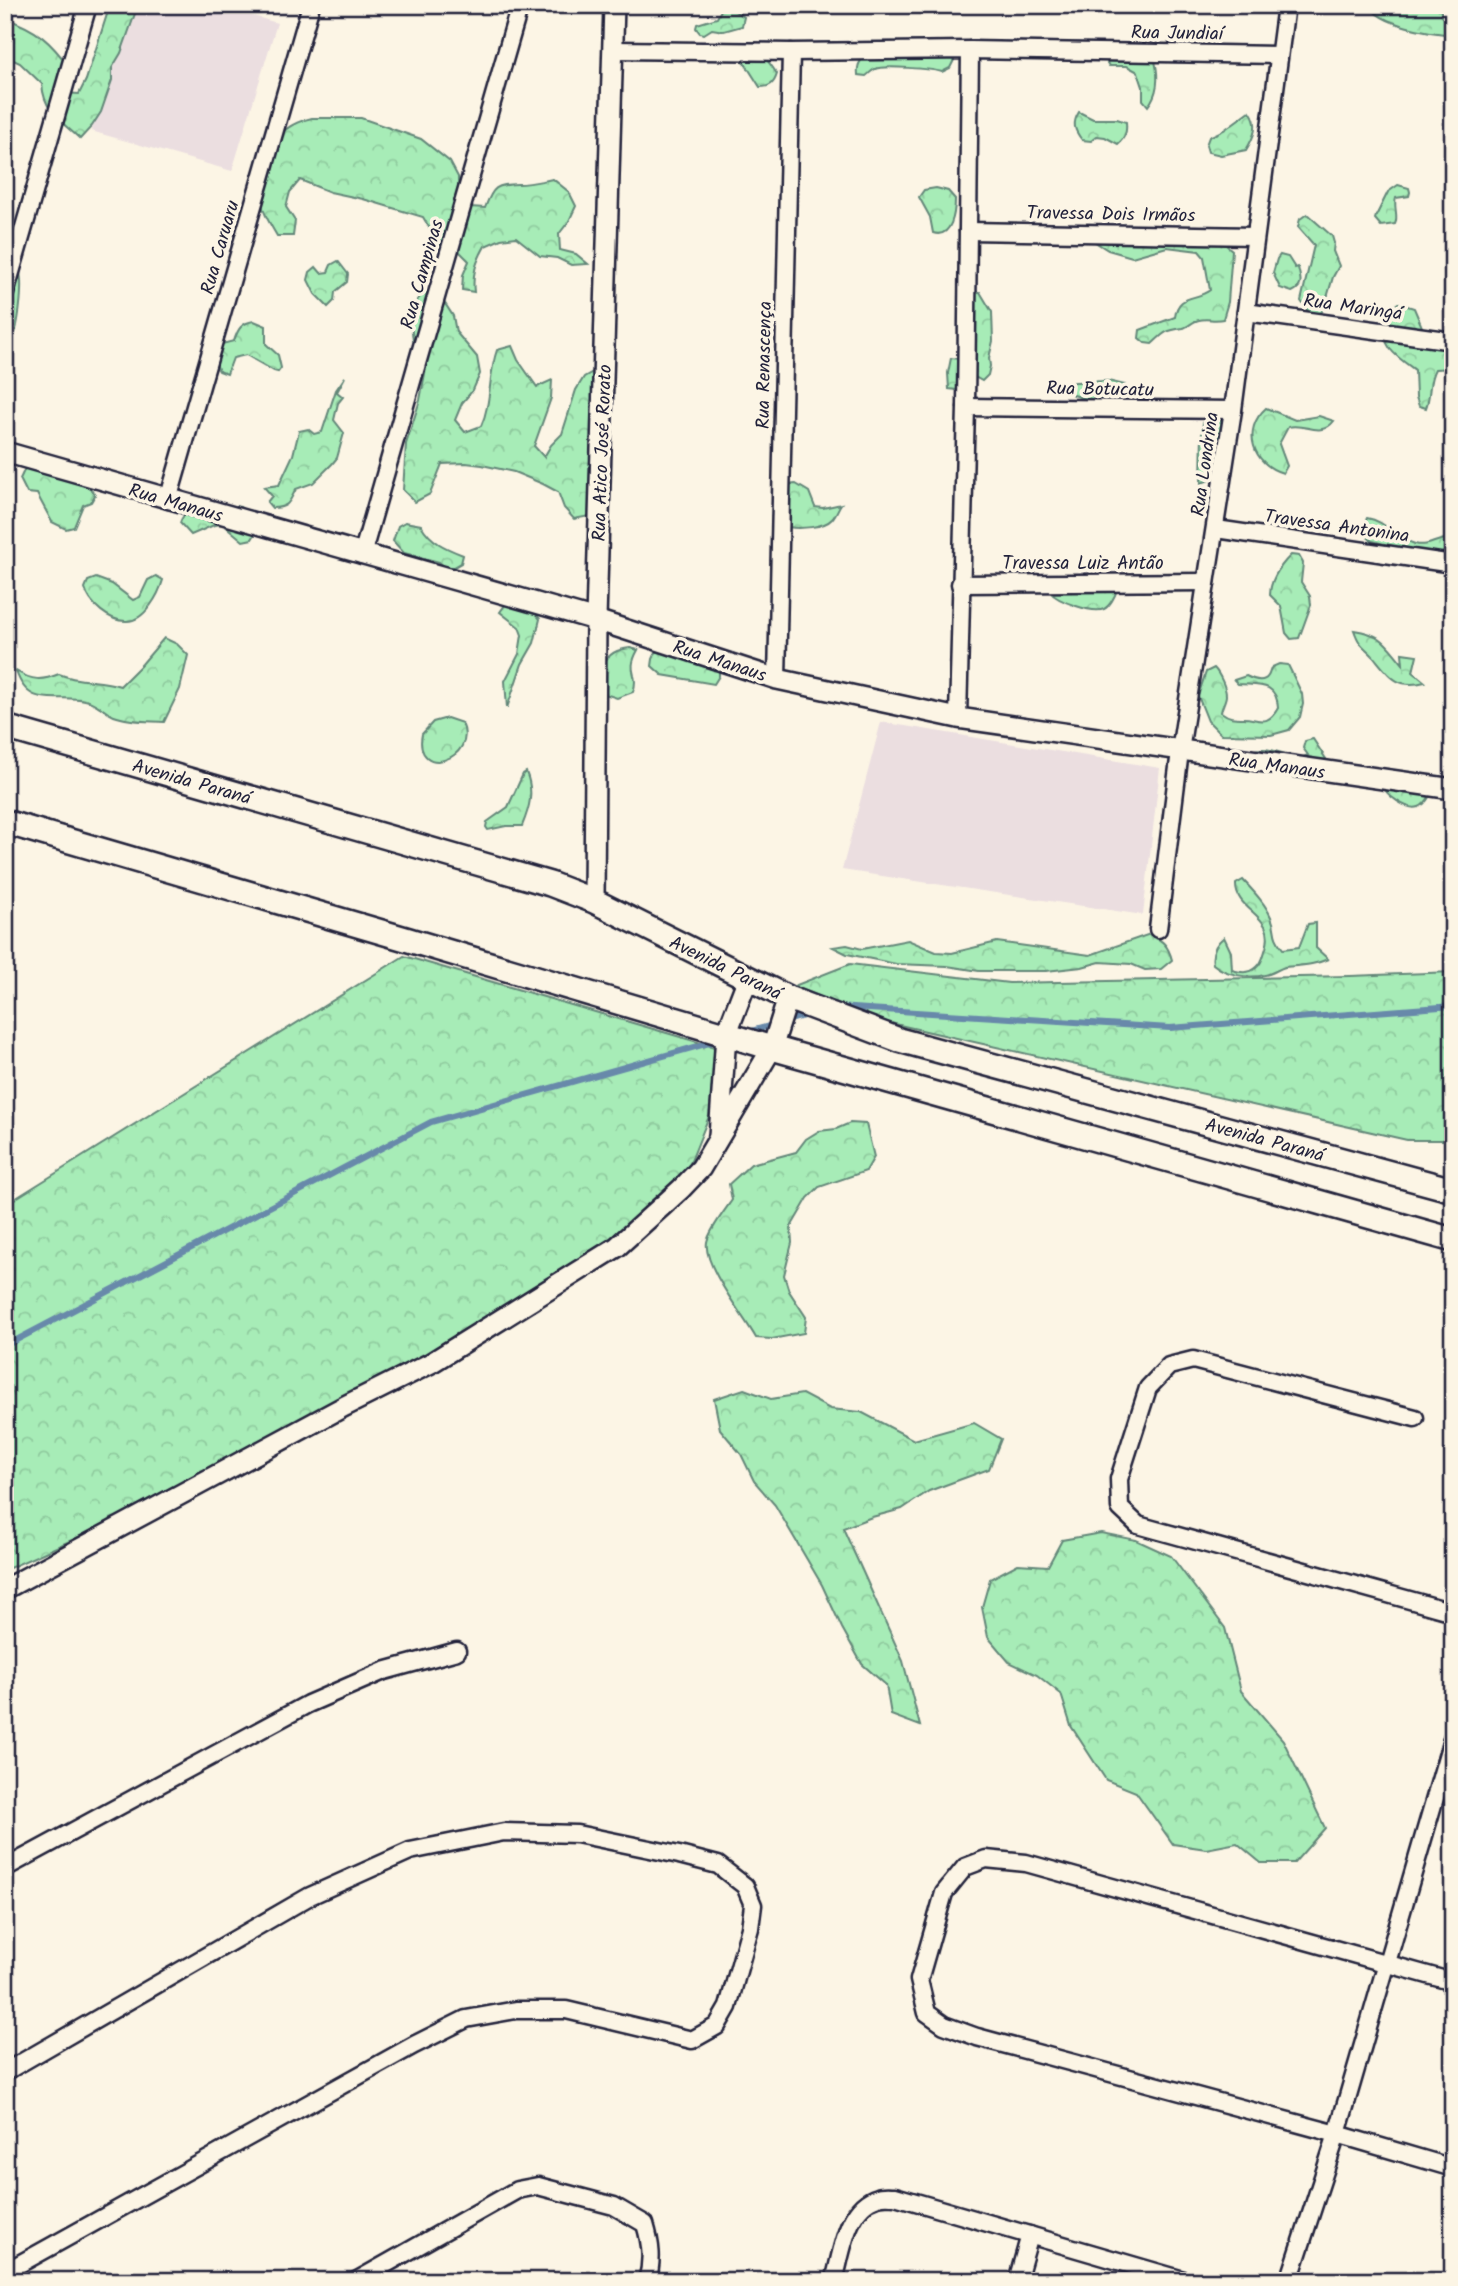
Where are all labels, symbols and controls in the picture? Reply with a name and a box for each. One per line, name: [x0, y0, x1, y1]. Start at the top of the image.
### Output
street label: Rua Jundiaí: [1131, 18, 1227, 50]
street label: Rua Caruaru: [193, 197, 249, 298]
street label: Travessa Dois Irmãos: [1026, 199, 1196, 231]
street label: Rua Campinas: [393, 216, 453, 333]
street label: Rua Maringá: [1301, 286, 1406, 330]
street label: Rua Renascença: [749, 301, 781, 429]
street label: Rua Atico José Rorato: [585, 364, 621, 542]
street label: Rua Botucatu: [1046, 374, 1154, 406]
street label: Rua Londrina: [1184, 410, 1228, 518]
street label: Rua Manaus: [125, 476, 226, 532]
street label: Travessa Antonina: [1262, 502, 1411, 552]
street label: Travessa Luiz Antão: [1002, 549, 1164, 579]
street label: Rua Manaus: [669, 633, 770, 691]
street label: Rua Manaus: [1227, 745, 1327, 789]
street label: Avenida Paraná: [129, 752, 256, 815]
street label: Avenida Paraná: [664, 929, 788, 1010]
street label: Avenida Paraná: [1202, 1111, 1329, 1172]

